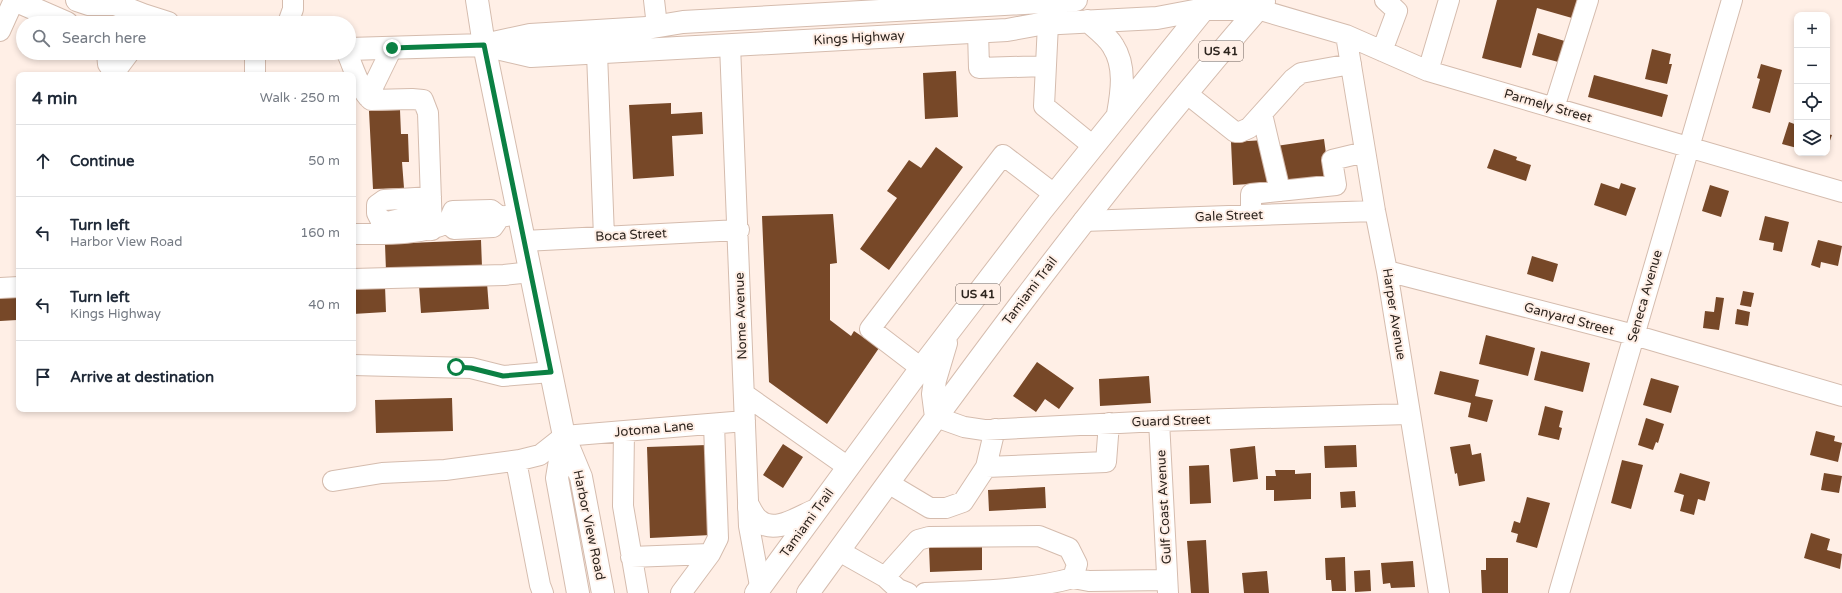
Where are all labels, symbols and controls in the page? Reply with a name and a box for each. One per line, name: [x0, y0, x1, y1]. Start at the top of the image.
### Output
map controls: [1794, 12, 1830, 156]
button: +: [1794, 12, 1830, 48]
search box: [16, 16, 356, 60]
icon: search: [30, 27, 52, 49]
street label: Kings Highway: [813, 28, 905, 48]
text: Search here: [62, 29, 146, 47]
route end: [383, 39, 401, 57]
road number: US 41: [1199, 41, 1243, 61]
button: −: [1794, 48, 1830, 84]
button: locate: [1794, 84, 1830, 120]
street label: Parmely Street: [1502, 86, 1594, 126]
text: 4 min: [32, 88, 77, 109]
text: Walk · 250 m: [260, 90, 340, 106]
button: layers: [1794, 120, 1830, 156]
icon: ahead: [32, 150, 54, 172]
text: Continue: [70, 152, 134, 170]
text: 50 m: [308, 153, 340, 169]
street label: Gale Street: [1195, 207, 1263, 225]
text: Turn left: [70, 216, 130, 234]
icon: left: [32, 222, 54, 244]
text: 160 m: [300, 225, 340, 241]
street label: Boca Street: [595, 225, 667, 245]
text: Harbor View Road: [70, 234, 182, 250]
street label: Seneca Avenue: [1624, 248, 1666, 344]
street label: Tamiami Trail: [999, 254, 1061, 328]
street label: Harper Avenue: [1379, 267, 1409, 361]
street label: Nome Avenue: [731, 272, 751, 360]
road number: US 41: [956, 284, 1000, 304]
text: Turn left: [70, 288, 130, 306]
icon: left: [32, 294, 54, 316]
text: 40 m: [308, 297, 340, 313]
street label: Ganyard Street: [1522, 299, 1616, 339]
text: Kings Highway: [70, 306, 161, 322]
route start: [447, 358, 465, 376]
icon: arrive: [32, 366, 54, 388]
text: Arrive at destination: [70, 368, 214, 386]
street label: Guard Street: [1131, 412, 1211, 430]
street label: Jotoma Lane: [614, 418, 694, 440]
street label: Gulf Coast Avenue: [1153, 449, 1175, 565]
street label: Harbor View Road: [569, 468, 609, 582]
street label: Tamiami Trail: [777, 485, 837, 561]

